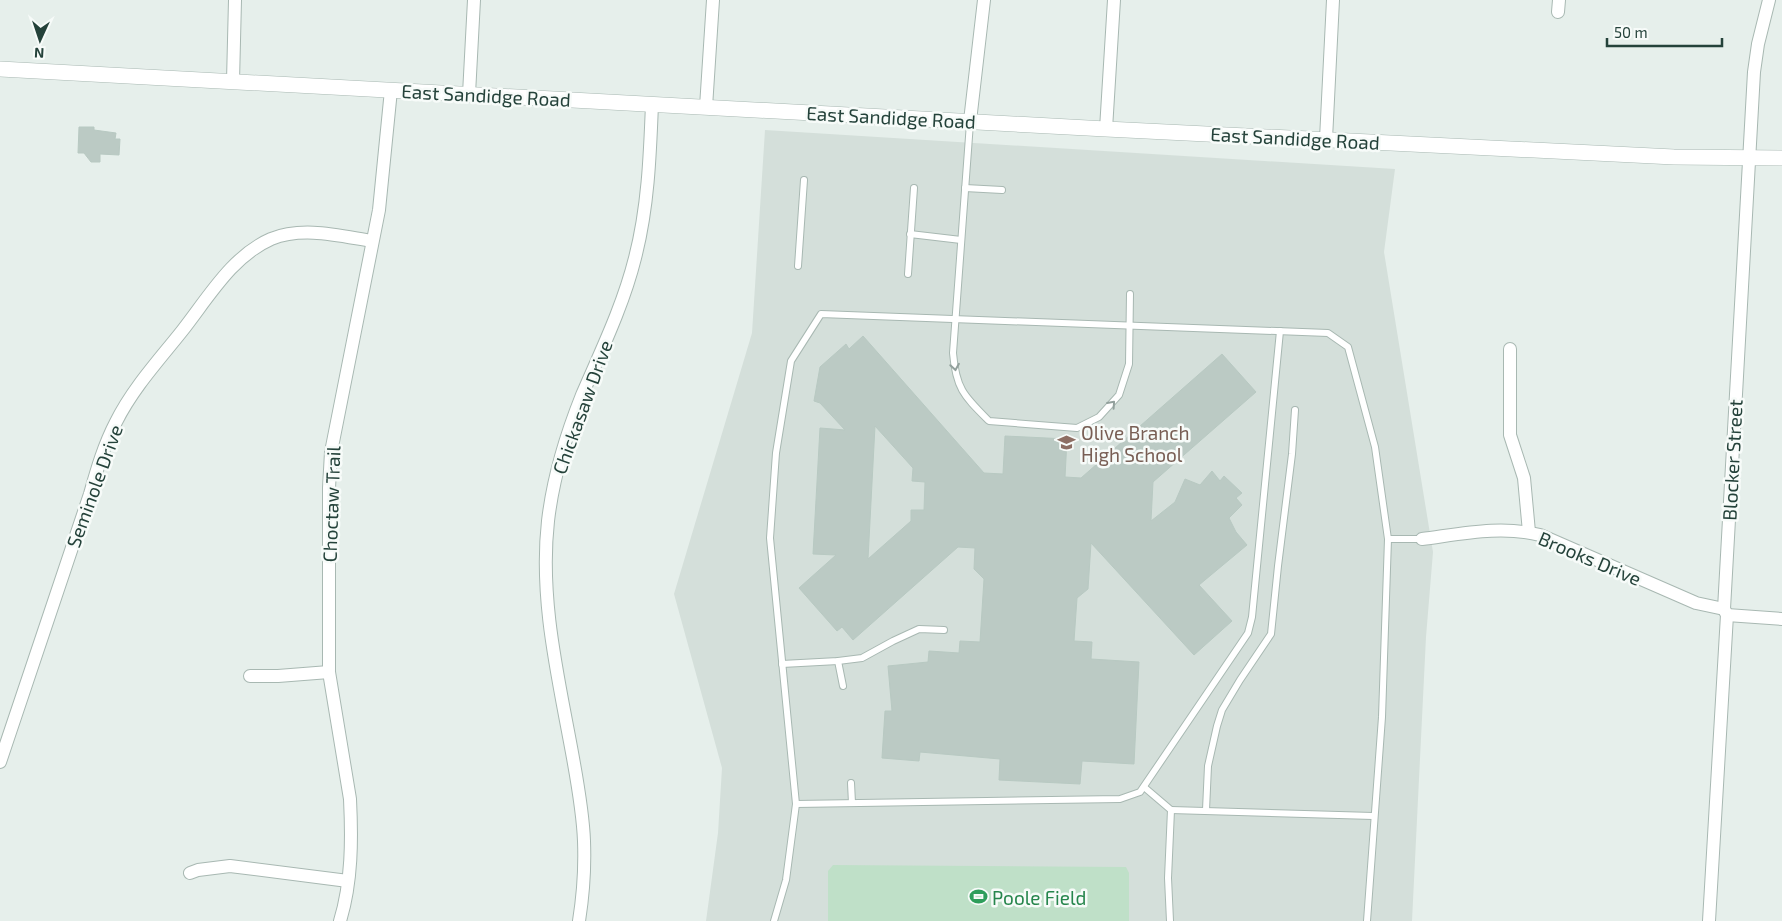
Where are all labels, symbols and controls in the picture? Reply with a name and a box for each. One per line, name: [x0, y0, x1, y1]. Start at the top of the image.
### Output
north arrow: [15, 15, 65, 65]
scale bar: [1607, 15, 1722, 47]
text: 50 m: [1614, 23, 1648, 41]
text: N: [34, 45, 45, 62]
street label: East Sandidge Road: [401, 79, 571, 111]
street label: East Sandidge Road: [806, 101, 976, 133]
street label: East Sandidge Road: [1210, 122, 1380, 154]
street label: Chickasaw Drive: [547, 337, 617, 477]
one-way arrow: [949, 364, 960, 372]
street label: Blocker Street: [1717, 399, 1747, 521]
one-way arrow: [1106, 400, 1115, 409]
street label: Seminole Drive: [61, 421, 127, 551]
place label: Olive Branch High School: [1081, 421, 1190, 466]
school or university icon: Olive Branch High School: [1057, 433, 1077, 453]
street label: Choctaw Trail: [317, 445, 345, 563]
street label: Brooks Drive: [1535, 526, 1645, 590]
place label: Poole Field: [992, 886, 1086, 909]
sports icon: Poole Field: [968, 887, 988, 907]

